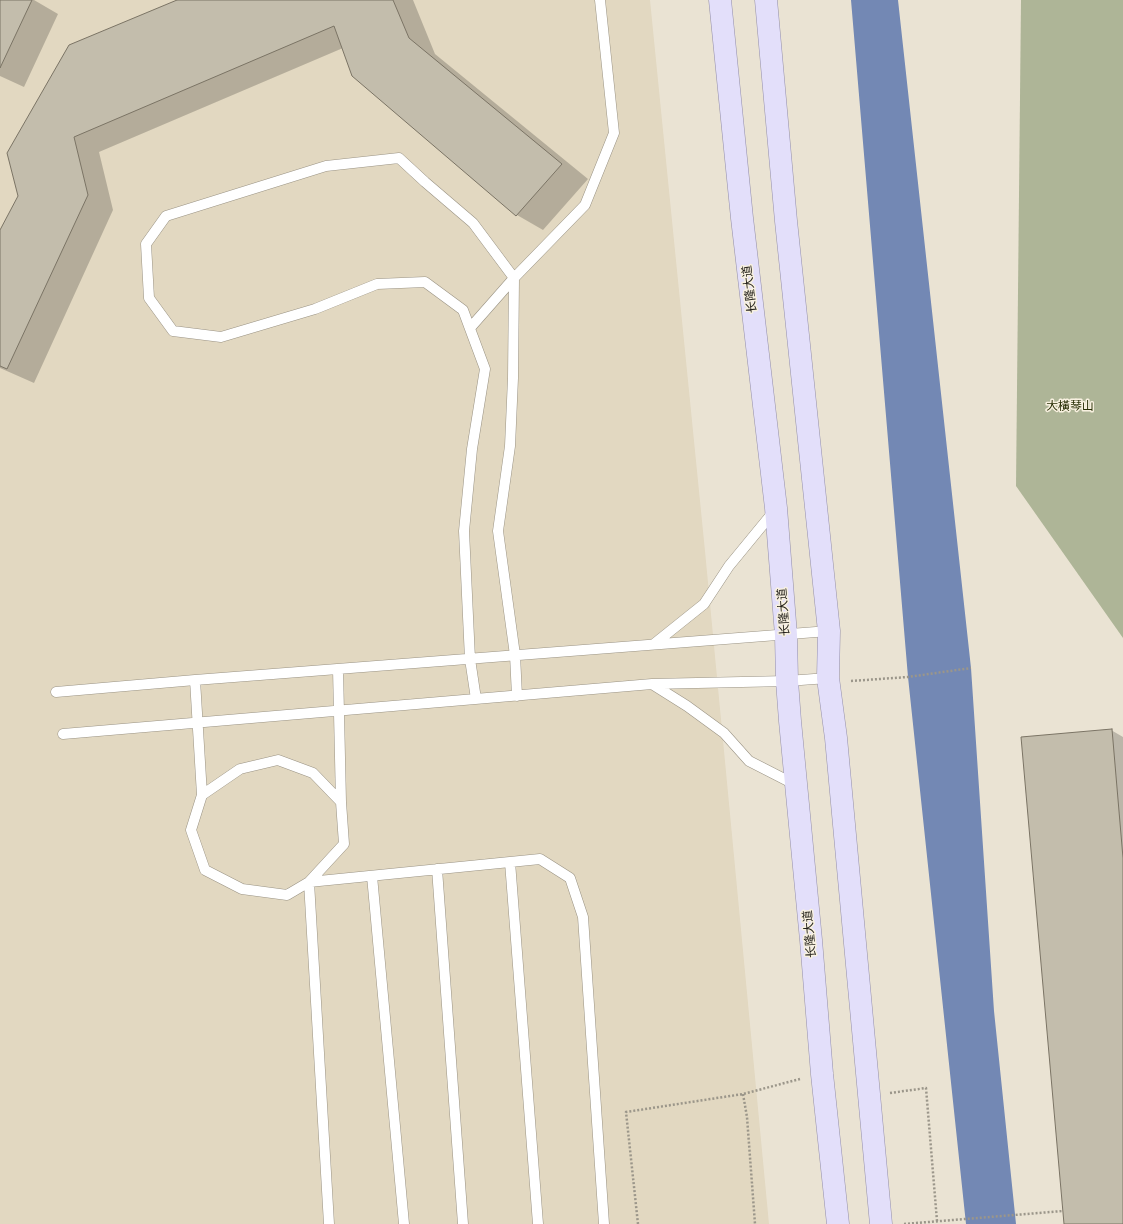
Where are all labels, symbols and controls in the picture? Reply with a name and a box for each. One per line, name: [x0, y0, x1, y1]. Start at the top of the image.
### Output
street label: 长隆大道: [740, 264, 760, 314]
park label: 大橫琴山: [1046, 400, 1094, 414]
street label: 长隆大道: [775, 588, 793, 636]
street label: 长隆大道: [801, 909, 819, 959]

